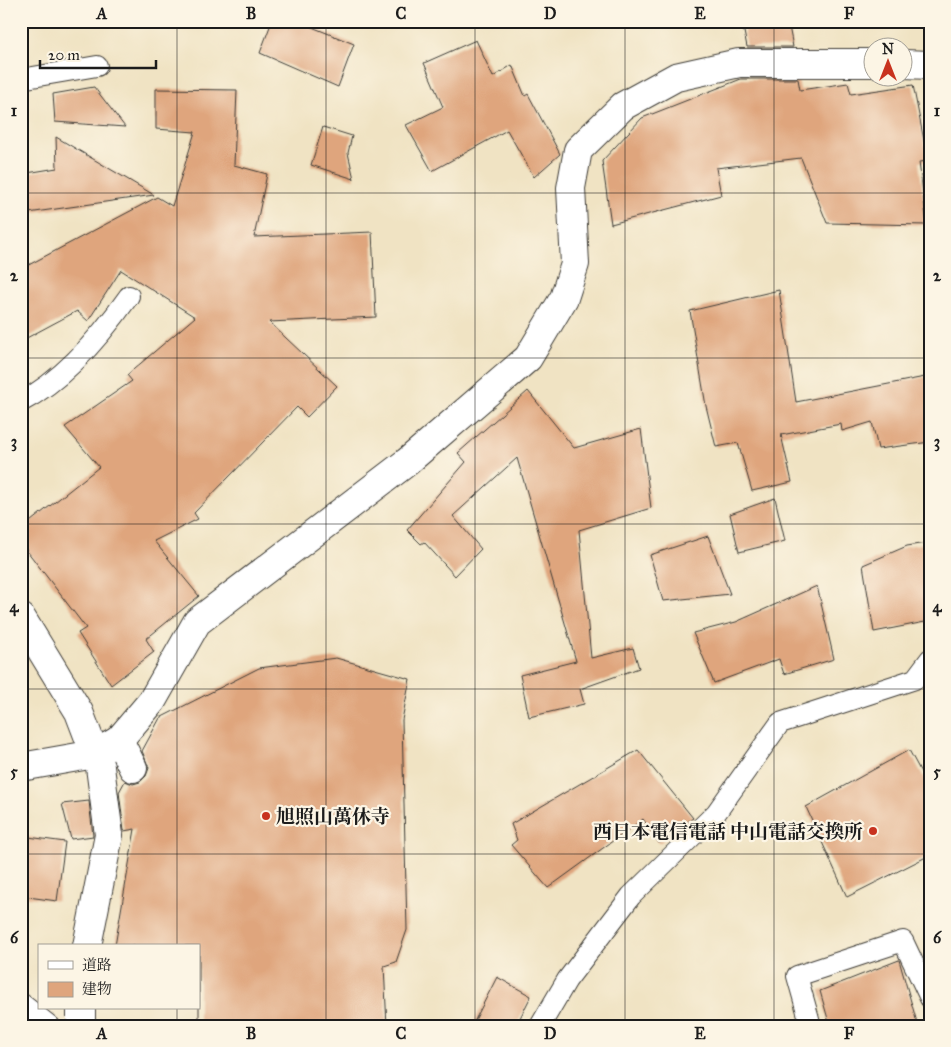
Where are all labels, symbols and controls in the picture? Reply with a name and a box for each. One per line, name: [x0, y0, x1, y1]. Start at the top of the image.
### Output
text: A: [96, 4, 108, 23]
text: B: [246, 4, 256, 23]
text: C: [396, 4, 407, 23]
text: D: [544, 4, 557, 23]
text: E: [694, 4, 706, 23]
text: F: [844, 4, 855, 23]
scale bar: [40, 38, 156, 70]
north arrow: [864, 38, 914, 88]
text: N: [882, 41, 894, 58]
text: 20 m: [48, 46, 80, 64]
text: 1: [11, 101, 18, 120]
text: 1: [934, 101, 941, 120]
text: 2: [10, 266, 19, 285]
text: 2: [933, 266, 942, 285]
text: 3: [11, 432, 17, 452]
text: 3: [934, 432, 940, 452]
text: 4: [10, 597, 20, 617]
text: 4: [933, 597, 943, 617]
text: 5: [10, 762, 18, 781]
text: 5: [933, 762, 941, 781]
place label: 旭照山萬休寺: [276, 805, 390, 828]
marker: 旭照山萬休寺: [260, 810, 272, 822]
place label: 西日本電信電話 中山電話交換所: [593, 820, 863, 843]
marker: 西日本電信電話 中山電話交換所: [867, 825, 879, 837]
text: 6: [10, 928, 19, 947]
text: 6: [933, 928, 942, 947]
legend: [38, 944, 200, 1010]
text: 道路: [82, 956, 112, 974]
text: 建物: [82, 980, 112, 998]
text: A: [96, 1024, 108, 1043]
text: B: [246, 1024, 256, 1043]
text: C: [396, 1024, 407, 1043]
text: D: [544, 1024, 557, 1043]
text: E: [694, 1024, 706, 1043]
text: F: [844, 1024, 855, 1043]

